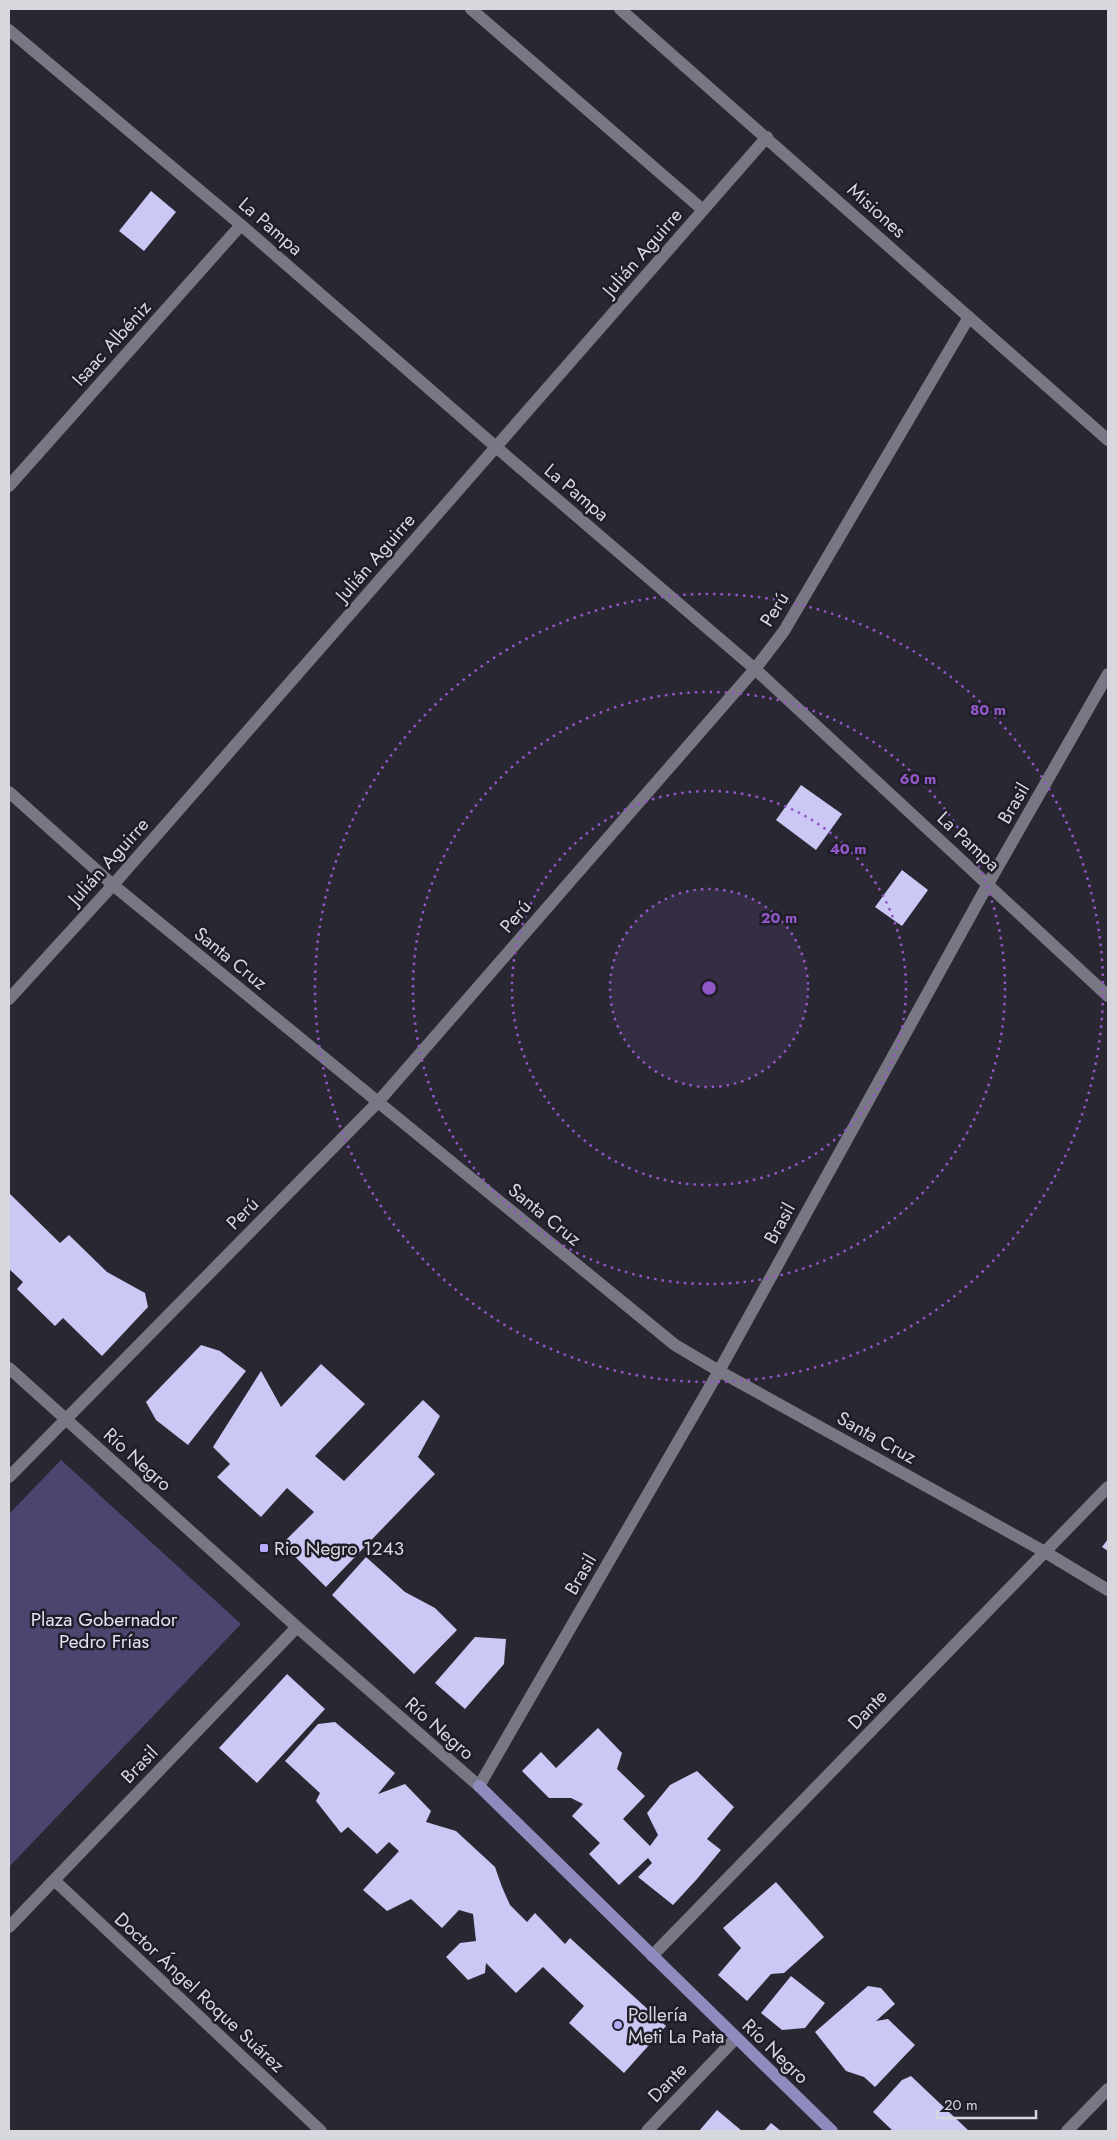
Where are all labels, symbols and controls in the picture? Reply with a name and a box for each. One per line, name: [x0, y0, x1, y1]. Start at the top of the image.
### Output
street label: Misiones: [841, 177, 912, 244]
street label: La Pampa: [233, 191, 309, 262]
street label: Julián Aguirre: [594, 202, 689, 305]
street label: Isaac Albéniz: [66, 295, 157, 392]
street label: La Pampa: [538, 457, 615, 528]
street label: Julián Aguirre: [327, 507, 422, 610]
street label: Perú: [753, 587, 795, 632]
text: 80 m: [970, 699, 1006, 721]
text: 60 m: [900, 768, 936, 790]
street label: Brasil: [991, 778, 1036, 829]
street label: La Pampa: [931, 805, 1006, 878]
street label: Julián Aguirre: [60, 811, 155, 913]
text: 40 m: [829, 838, 867, 860]
street label: Perú: [493, 894, 537, 939]
text: 20 m: [761, 907, 797, 929]
street label: Santa Cruz: [188, 920, 273, 996]
centre of rings: [700, 979, 718, 997]
street label: Santa Cruz: [502, 1176, 587, 1252]
street label: Perú: [220, 1191, 265, 1236]
street label: Brasil: [757, 1198, 802, 1249]
street label: Santa Cruz: [832, 1404, 922, 1470]
street label: Río Negro: [98, 1421, 178, 1497]
place label: Rio Negro 1243: [274, 1535, 404, 1562]
marker: Rio Negro 1243: [258, 1542, 270, 1554]
street label: Brasil: [558, 1549, 603, 1600]
park label: Plaza Gobernador Pedro Frías: [31, 1606, 178, 1655]
street label: Dante: [842, 1683, 893, 1735]
street label: Río Negro: [399, 1691, 480, 1766]
street label: Brasil: [115, 1739, 164, 1789]
street label: Doctor Ángel Roque Suárez: [109, 1906, 291, 2079]
place label: Pollería Meti La Pata: [628, 2001, 724, 2050]
street label: Río Negro: [736, 2013, 815, 2090]
marker: Pollería Meti La Pata: [612, 2019, 624, 2031]
street label: Dante: [642, 2056, 693, 2108]
scale bar: [937, 2088, 1036, 2120]
text: 20 m: [944, 2094, 978, 2116]

